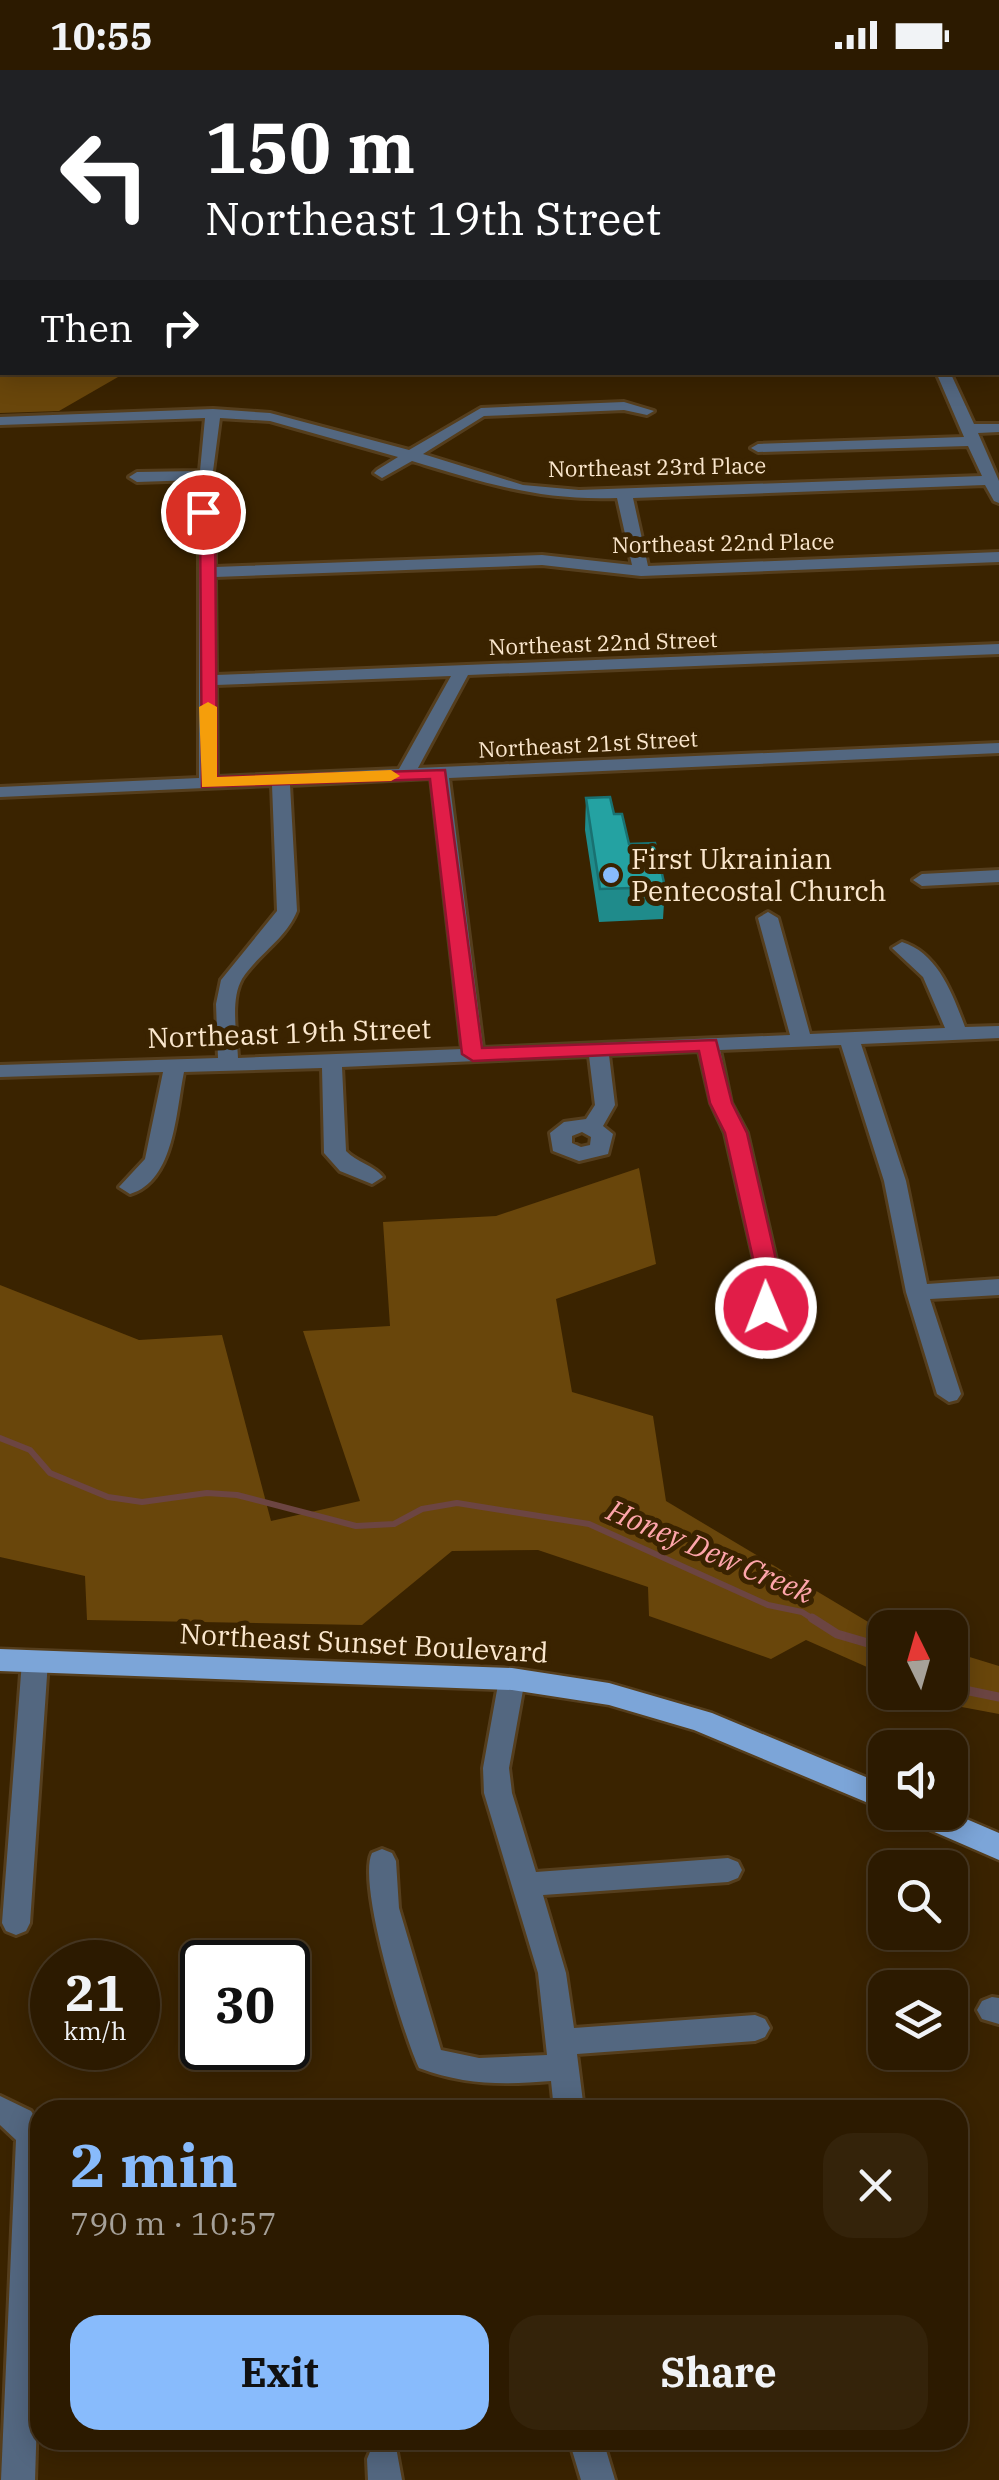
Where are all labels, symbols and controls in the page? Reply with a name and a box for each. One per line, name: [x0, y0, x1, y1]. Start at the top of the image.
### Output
text: 10:55: [50, 11, 153, 60]
text: 150 m: [205, 101, 415, 192]
icon: left: [40, 110, 170, 240]
text: Northeast 19th Street: [205, 189, 661, 247]
icon: right: [153, 300, 208, 355]
text: Then: [40, 303, 133, 352]
street label: Northeast 23rd Place: [548, 450, 766, 483]
pin: [161, 470, 246, 555]
icon: arrive: [176, 485, 231, 540]
street label: Northeast 22nd Place: [611, 526, 835, 559]
street label: Northeast 22nd Street: [488, 624, 718, 661]
street label: Northeast 21st Street: [477, 723, 699, 764]
place label: First Ukrainian Pentecostal Church: [631, 840, 887, 909]
marker: First Ukrainian Pentecostal Church: [600, 864, 622, 886]
street label: Northeast 19th Street: [146, 1009, 432, 1056]
position arrow: [714, 1256, 818, 1360]
water label: Honey Dew Creek: [601, 1489, 820, 1612]
north arrow: [868, 1610, 968, 1710]
map controls: [868, 1610, 968, 2070]
street label: Northeast Sunset Boulevard: [179, 1614, 549, 1671]
button: sound: [868, 1730, 968, 1830]
button: search: [868, 1850, 968, 1950]
speed limit sign: 30: [180, 1940, 310, 2070]
text: 21: [65, 1960, 125, 2025]
button: layers: [868, 1970, 968, 2070]
text: km/h: [63, 2014, 127, 2047]
text: 2 min: [70, 2125, 238, 2204]
button: close: [823, 2133, 928, 2238]
text: 790 m · 10:57: [70, 2202, 277, 2244]
button: Exit: [70, 2315, 489, 2430]
button: Share: [509, 2315, 928, 2430]

